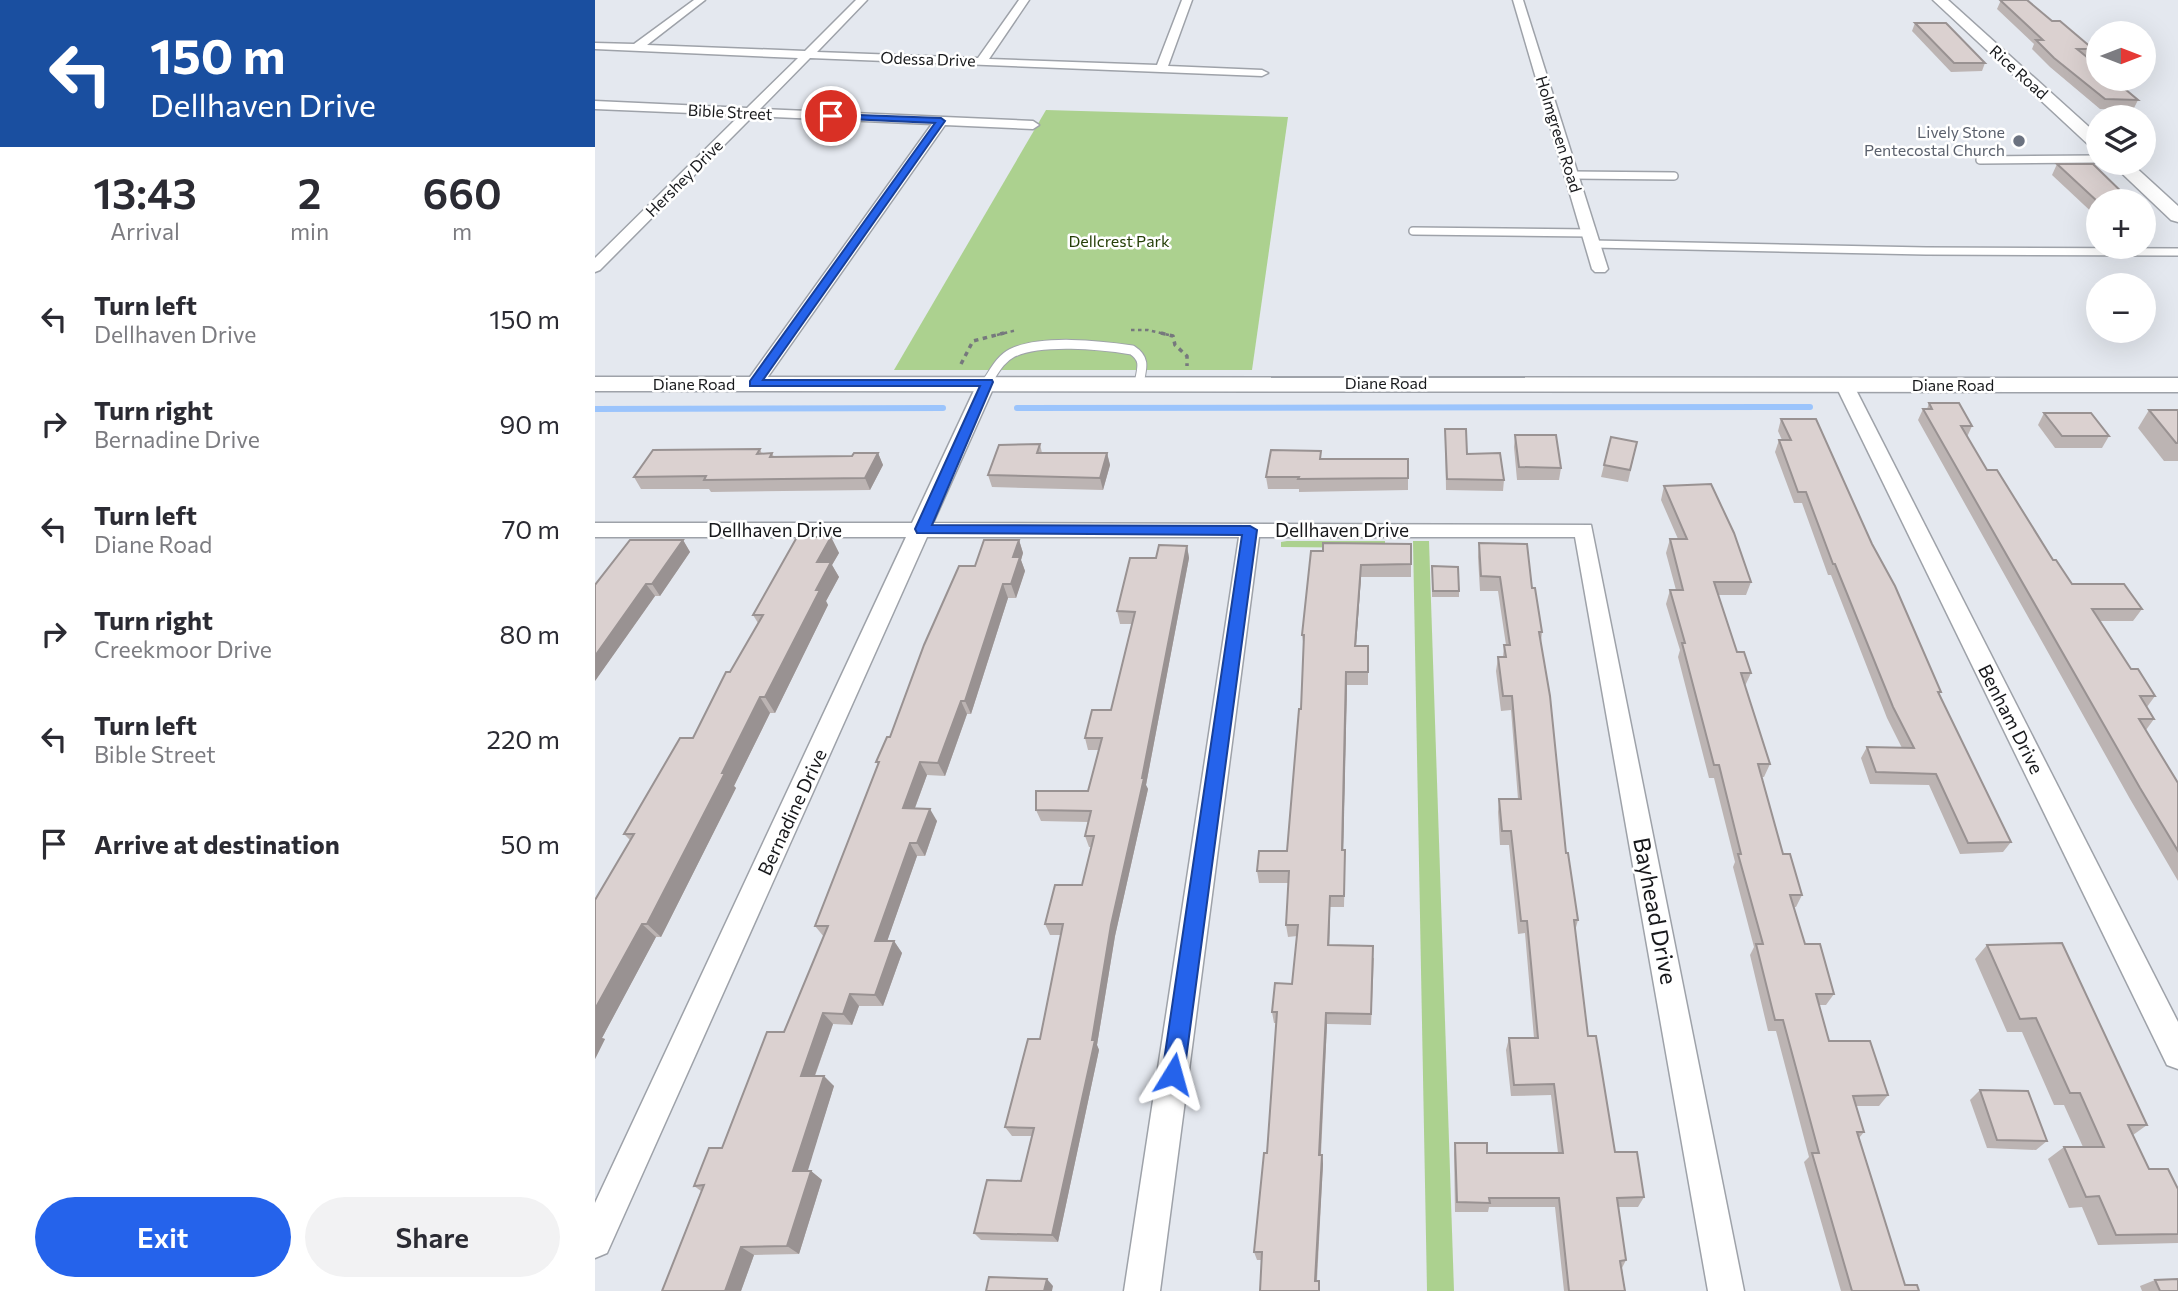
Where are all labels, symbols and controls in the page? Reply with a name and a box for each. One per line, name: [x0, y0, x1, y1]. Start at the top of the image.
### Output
north arrow: [2086, 21, 2156, 91]
map controls: [2086, 21, 2156, 343]
text: 150 m: [150, 24, 285, 84]
icon: left: [35, 28, 126, 119]
street label: Rice Road: [1986, 41, 2052, 103]
street label: Odessa Drive: [880, 47, 976, 70]
street label: Holmgreen Road: [1533, 73, 1586, 194]
text: Dellhaven Drive: [150, 84, 376, 124]
pin: [801, 86, 861, 146]
icon: arrive: [812, 97, 850, 135]
street label: Bible Street: [687, 100, 773, 123]
button: layers: [2086, 105, 2156, 175]
place label: Lively Stone Pentecostal Church: [1864, 122, 2005, 159]
marker: Lively Stone Pentecostal Church: [2011, 133, 2027, 149]
street label: Hershey Drive: [641, 135, 726, 220]
text: 13:43: [93, 166, 197, 218]
text: 2: [298, 166, 321, 218]
text: 660: [422, 166, 502, 218]
button: +: [2086, 189, 2156, 259]
text: Arrival: [110, 217, 180, 245]
text: min: [290, 217, 329, 245]
text: m: [452, 217, 472, 245]
park label: Dellcrest Park: [1068, 231, 1170, 250]
button: −: [2086, 273, 2156, 343]
text: Turn left: [94, 289, 197, 320]
icon: left: [35, 300, 73, 338]
text: 150 m: [489, 303, 560, 334]
text: Dellhaven Drive: [94, 320, 256, 348]
street label: Diane Road: [1345, 373, 1427, 392]
street label: Diane Road: [653, 374, 735, 393]
street label: Diane Road: [1912, 375, 1994, 394]
text: Turn right: [94, 394, 213, 425]
icon: right: [35, 405, 73, 443]
text: 90 m: [500, 408, 560, 439]
text: Bernadine Drive: [94, 425, 260, 453]
text: Turn left: [94, 499, 197, 530]
icon: left: [35, 510, 73, 548]
text: 70 m: [502, 513, 560, 544]
street label: Dellhaven Drive: [708, 518, 842, 541]
street label: Dellhaven Drive: [1275, 518, 1409, 541]
text: Diane Road: [94, 530, 212, 558]
text: Turn right: [94, 604, 213, 635]
icon: right: [35, 615, 73, 653]
text: 80 m: [500, 618, 560, 649]
text: Creekmoor Drive: [94, 635, 272, 663]
street label: Benham Drive: [1974, 660, 2049, 778]
text: Turn left: [94, 709, 197, 740]
icon: left: [35, 720, 73, 758]
text: 220 m: [487, 723, 560, 754]
text: Bible Street: [94, 740, 216, 768]
street label: Bernadine Drive: [752, 745, 831, 879]
icon: arrive: [35, 825, 73, 863]
text: Arrive at destination: [94, 828, 340, 859]
text: 50 m: [500, 828, 560, 859]
street label: Bayhead Drive: [1628, 835, 1684, 987]
position arrow: [1136, 1037, 1210, 1111]
button: Exit: [35, 1197, 291, 1277]
button: Share: [305, 1197, 560, 1277]

